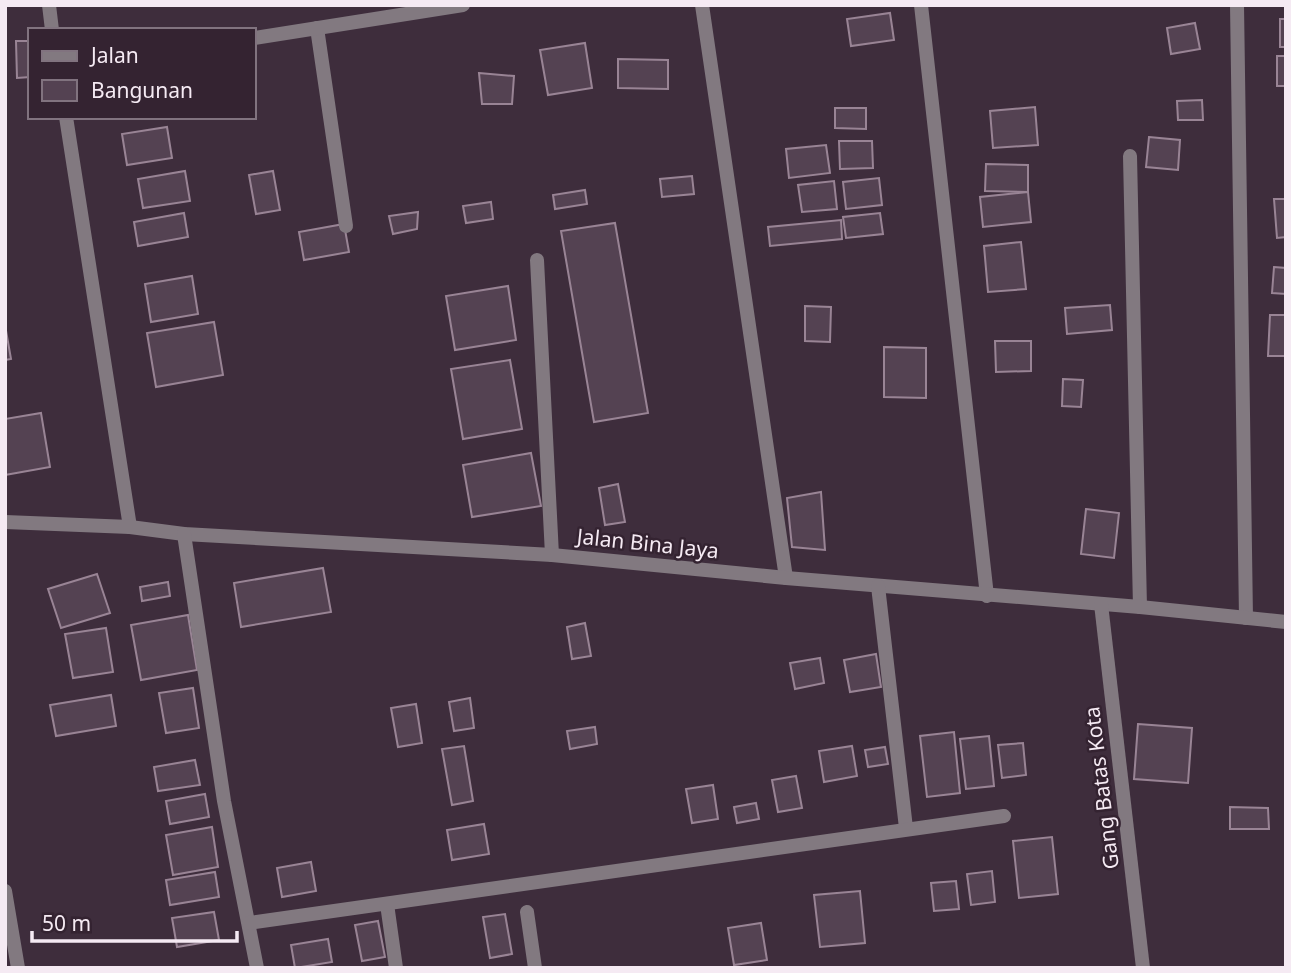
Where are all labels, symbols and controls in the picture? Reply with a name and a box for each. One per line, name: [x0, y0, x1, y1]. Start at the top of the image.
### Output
legend: [28, 28, 256, 119]
text: Jalan: [89, 41, 139, 69]
text: Bangunan: [91, 76, 193, 104]
street label: Jalan Bina Jaya: [574, 521, 720, 564]
street label: Gang Batas Kota: [1077, 705, 1125, 871]
scale bar: [32, 900, 236, 944]
text: 50 m: [42, 909, 91, 937]

